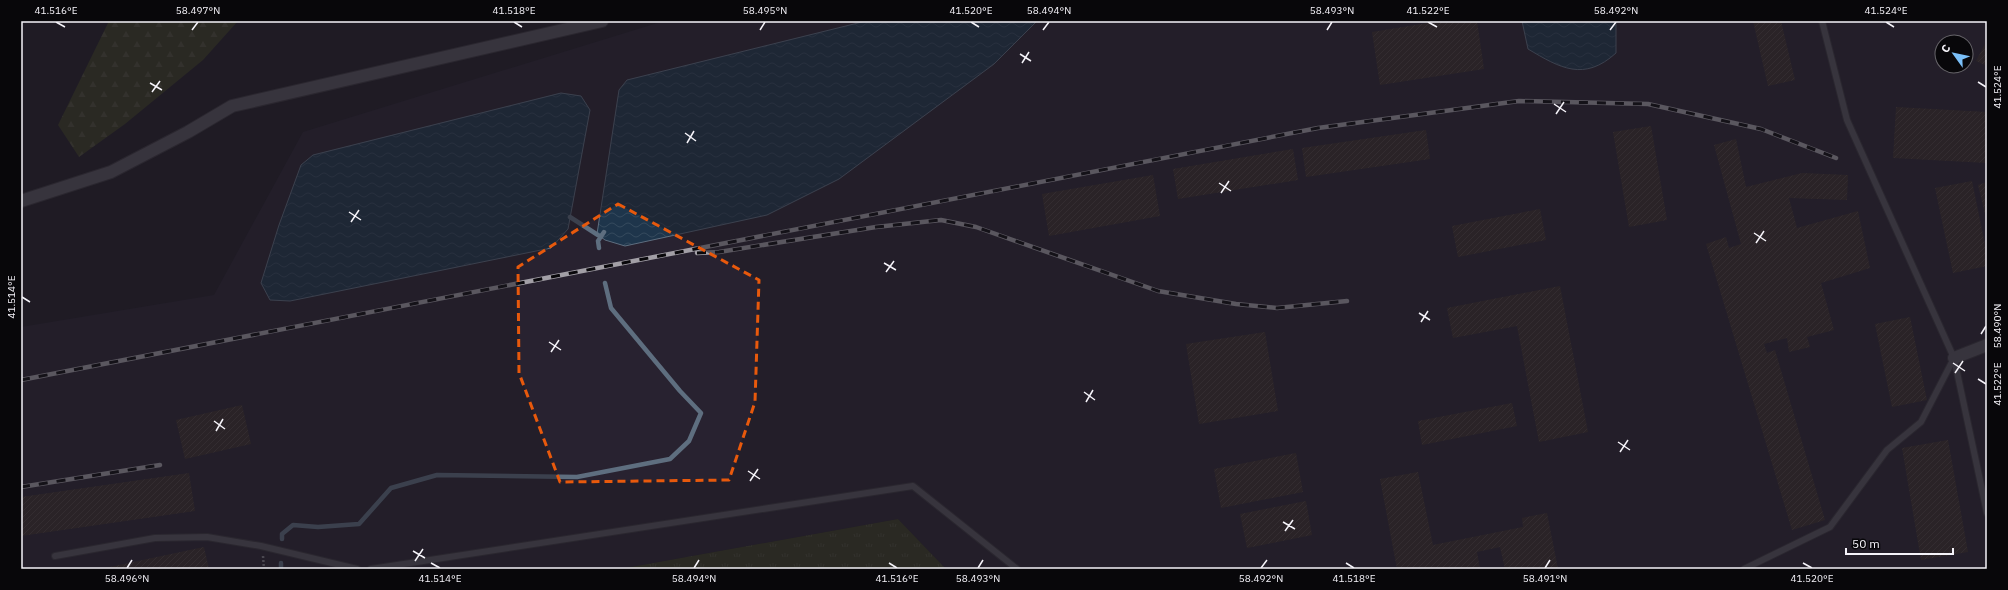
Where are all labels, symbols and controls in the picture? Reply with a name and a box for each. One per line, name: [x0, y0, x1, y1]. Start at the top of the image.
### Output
text: 41.516°E: [34, 4, 78, 17]
text: 58.497°N: [176, 4, 220, 17]
text: 41.518°E: [492, 4, 536, 17]
text: 58.495°N: [743, 4, 787, 17]
text: 41.520°E: [949, 4, 993, 17]
text: 58.494°N: [1027, 4, 1071, 17]
text: 58.493°N: [1310, 4, 1354, 17]
text: 41.522°E: [1406, 4, 1450, 17]
text: 58.492°N: [1594, 4, 1638, 17]
text: 41.524°E: [1864, 4, 1908, 17]
north arrow: [1934, 34, 1974, 74]
text: С: [1938, 42, 1953, 55]
text: 41.524°E: [1991, 65, 2004, 109]
text: 41.514°E: [5, 275, 18, 319]
text: 58.490°N: [1991, 304, 2004, 348]
text: 41.522°E: [1991, 362, 2004, 406]
scale bar: [1846, 530, 1953, 556]
text: 50 m: [1852, 536, 1880, 551]
text: 58.496°N: [105, 572, 149, 585]
text: 41.514°E: [418, 572, 462, 585]
text: 58.494°N: [672, 572, 716, 585]
text: 41.516°E: [875, 572, 919, 585]
text: 58.493°N: [956, 572, 1000, 585]
text: 58.492°N: [1239, 572, 1283, 585]
text: 41.518°E: [1332, 572, 1376, 585]
text: 58.491°N: [1523, 572, 1567, 585]
text: 41.520°E: [1790, 572, 1834, 585]

